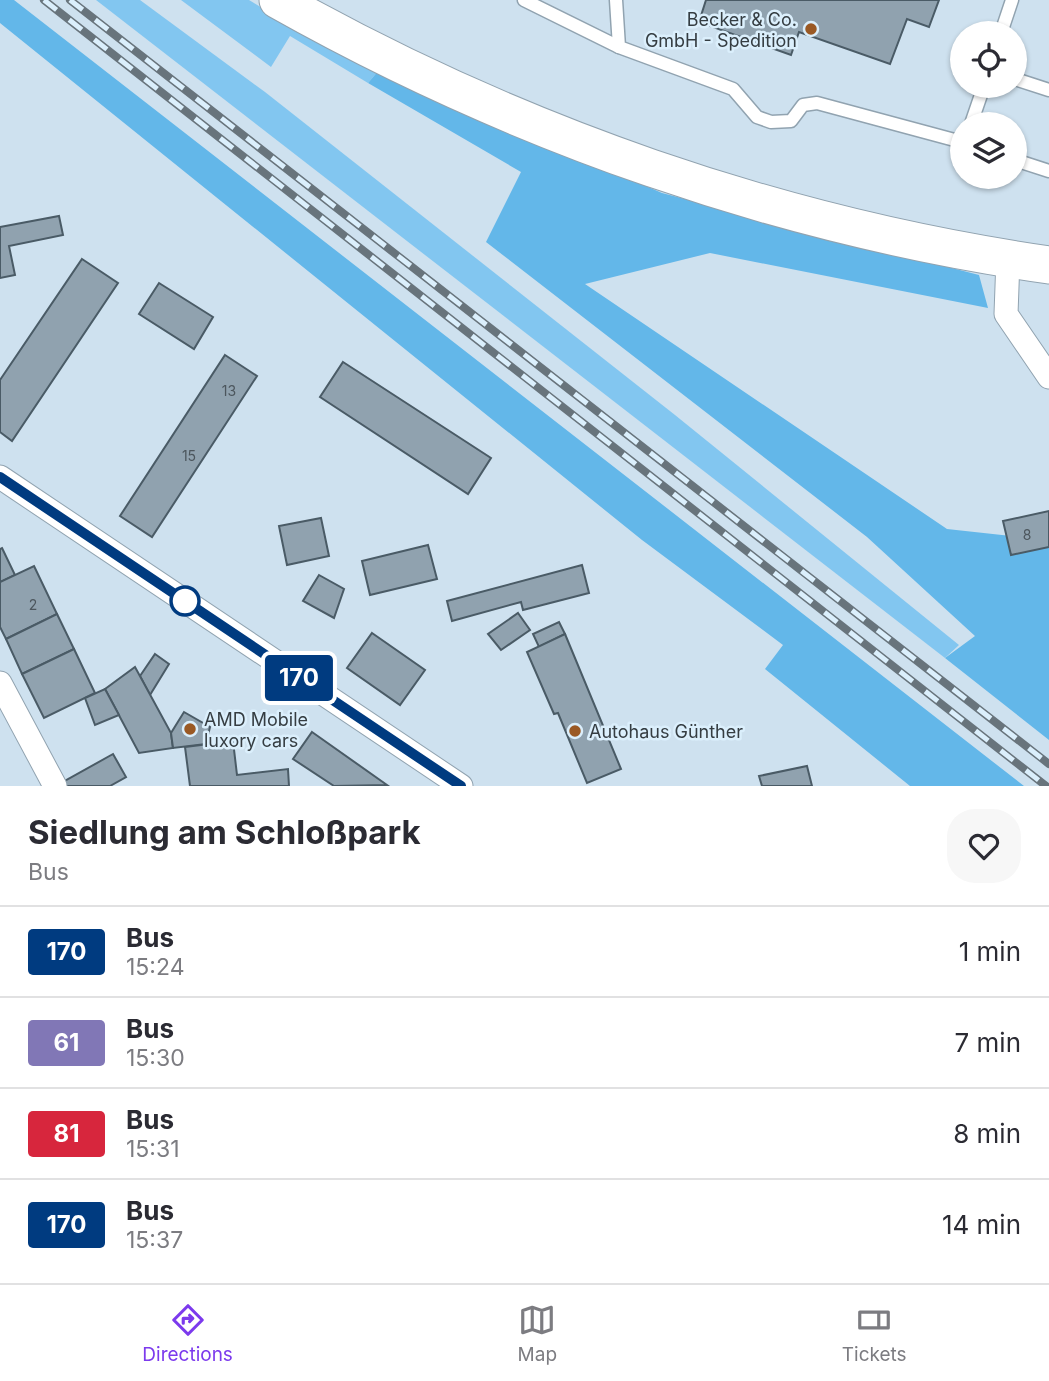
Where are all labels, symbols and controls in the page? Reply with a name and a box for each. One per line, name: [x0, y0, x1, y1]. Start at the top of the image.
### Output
place label: Becker & Co. GmbH - Spedition: [645, 9, 797, 51]
marker: Becker & Co. GmbH - Spedition: [803, 21, 819, 37]
map controls: [950, 21, 1027, 189]
button: locate: [950, 21, 1027, 98]
button: layers: [950, 112, 1027, 189]
house number: 13: [222, 382, 236, 399]
house number: 15: [182, 447, 196, 464]
house number: 8: [1023, 526, 1031, 543]
unlabelled marker: [170, 586, 200, 616]
house number: 2: [29, 596, 37, 613]
line badge: 170: [259, 655, 339, 701]
text: 170: [279, 663, 319, 692]
place label: AMD Mobile luxory cars: [204, 709, 308, 751]
marker: AMD Mobile luxory cars: [182, 721, 198, 737]
place label: Autohaus Günther: [589, 721, 743, 742]
marker: Autohaus Günther: [567, 723, 583, 739]
button: heart: [947, 809, 1021, 883]
text: Siedlung am Schloßpark: [28, 812, 421, 852]
text: Bus: [28, 858, 69, 886]
text: Bus: [126, 922, 174, 953]
text: 1 min: [959, 936, 1021, 967]
text: 170: [46, 937, 87, 966]
text: 15:24: [126, 953, 185, 981]
text: Bus: [126, 1013, 174, 1044]
text: 7 min: [955, 1027, 1021, 1058]
text: 61: [54, 1028, 79, 1057]
text: 15:30: [126, 1044, 185, 1072]
text: Bus: [126, 1104, 174, 1135]
text: 8 min: [953, 1118, 1021, 1149]
text: 81: [54, 1119, 79, 1148]
text: 15:31: [126, 1135, 180, 1163]
text: Bus: [126, 1195, 174, 1226]
text: 14 min: [942, 1209, 1021, 1240]
text: 170: [46, 1210, 87, 1239]
text: 15:37: [126, 1226, 183, 1254]
tab: Directions: [142, 1301, 233, 1366]
tab: Map: [518, 1301, 557, 1366]
tab: Tickets: [842, 1301, 907, 1366]

